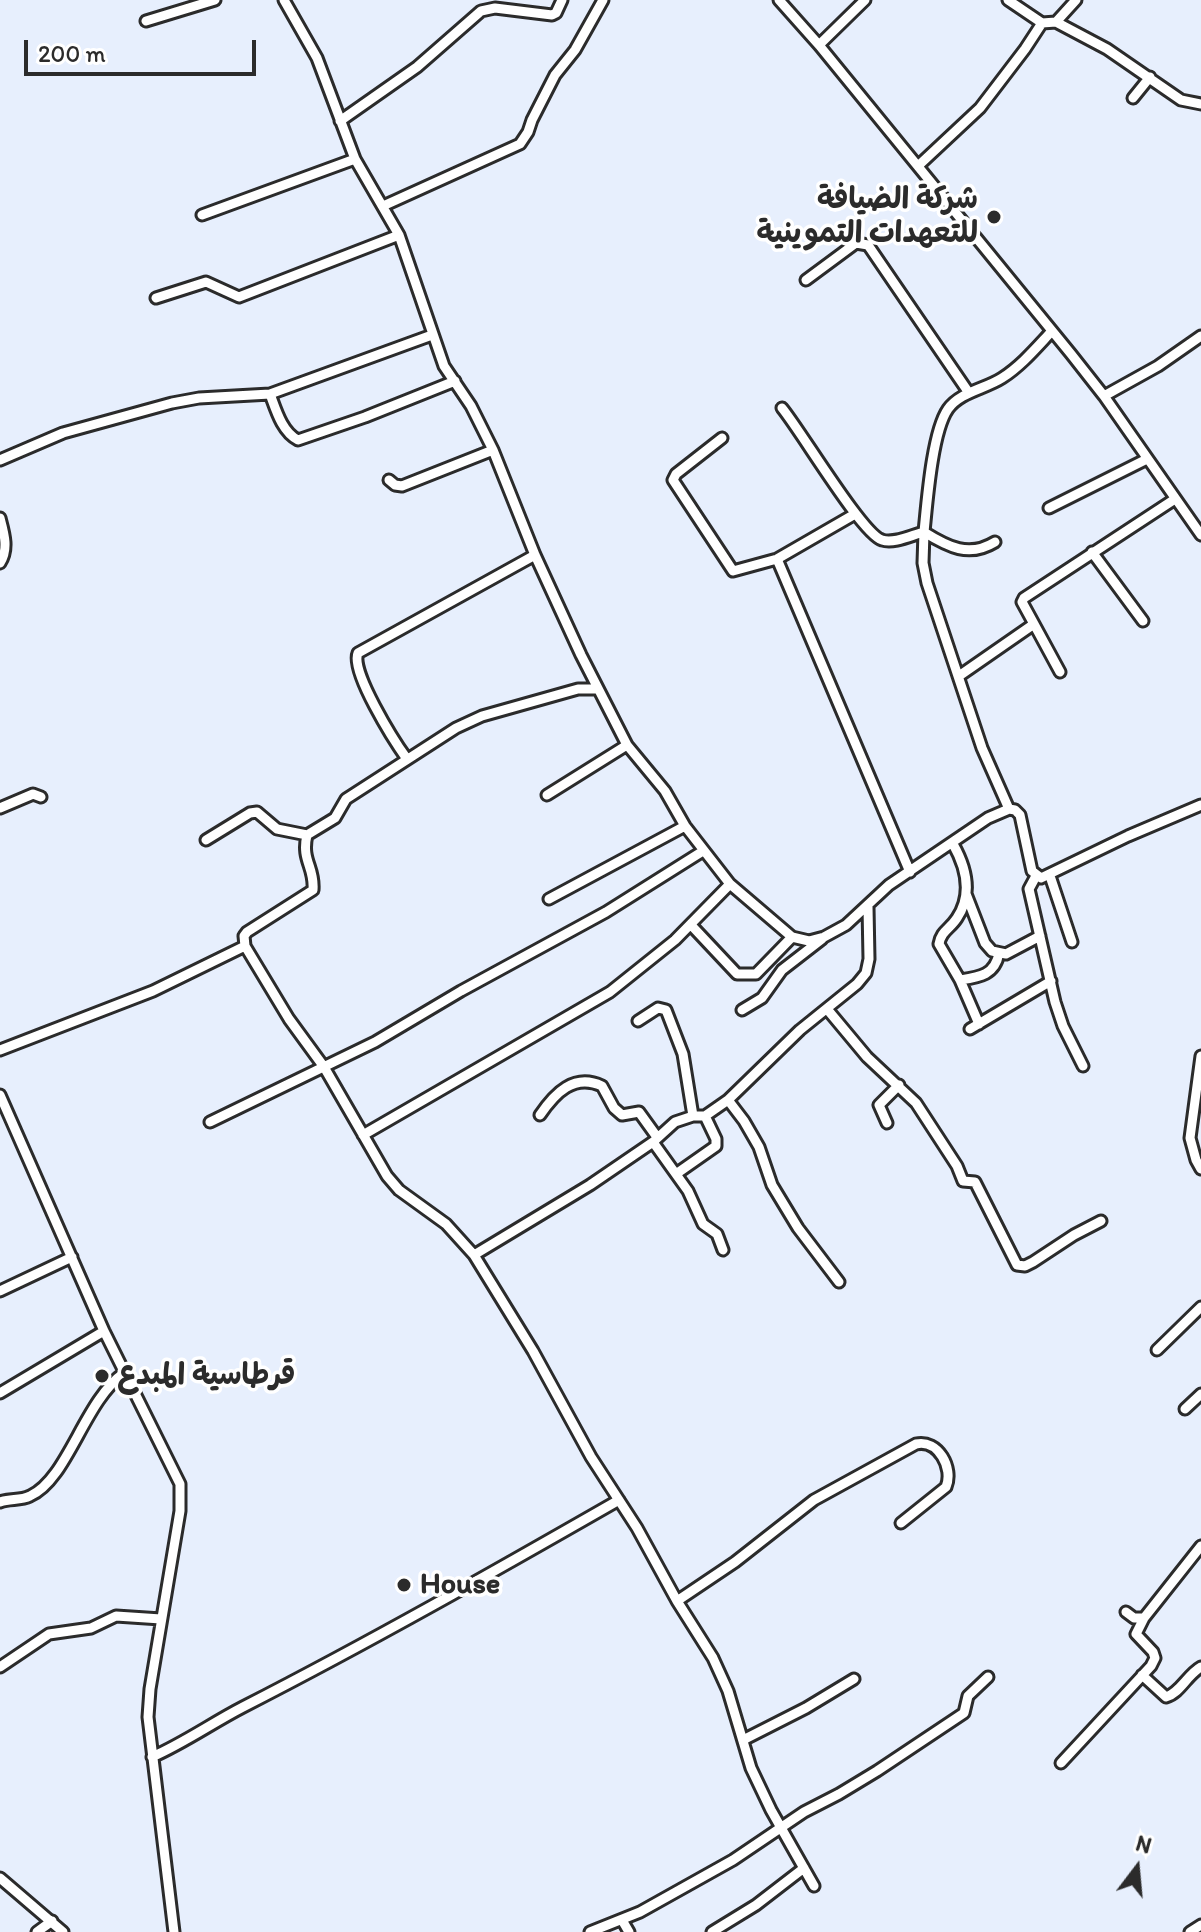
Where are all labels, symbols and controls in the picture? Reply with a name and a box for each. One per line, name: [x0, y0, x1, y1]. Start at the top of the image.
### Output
scale bar: [28, 24, 260, 74]
text: 200 m: [38, 39, 106, 68]
place label: شركة الضيافة للتعهدات التموينية: [757, 182, 978, 252]
marker: شركة الضيافة للتعهدات التموينية: [985, 208, 1003, 226]
place label: قرطاسية المبدع: [118, 1358, 295, 1394]
marker: قرطاسية المبدع: [93, 1367, 111, 1385]
place label: House: [420, 1567, 500, 1603]
marker: House: [395, 1576, 413, 1594]
north arrow: [1097, 1828, 1177, 1908]
text: N: [1133, 1829, 1155, 1859]

